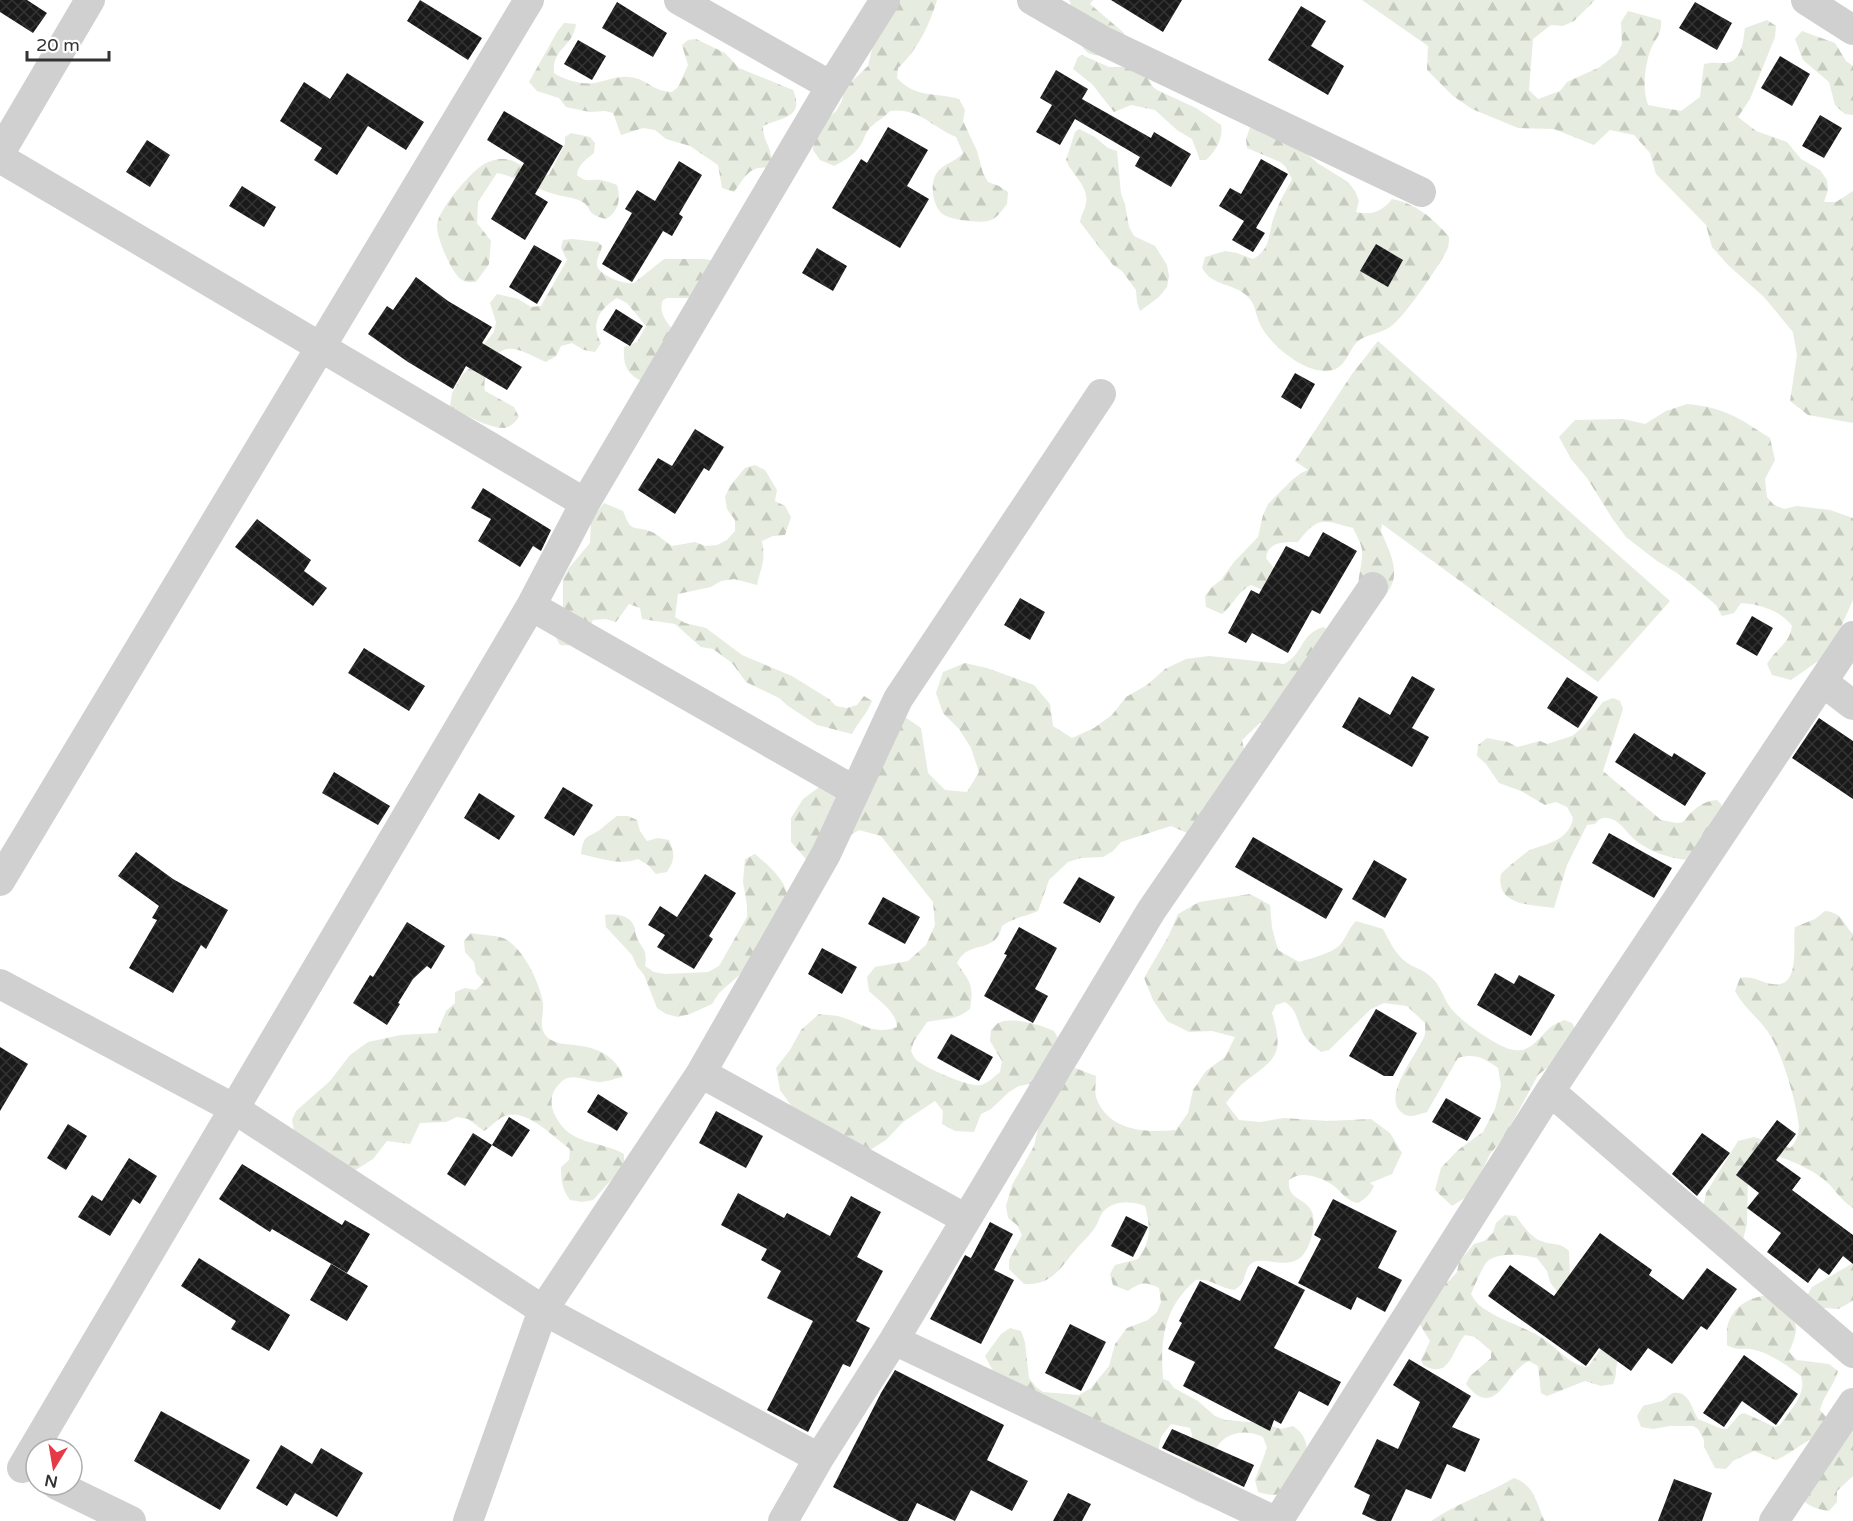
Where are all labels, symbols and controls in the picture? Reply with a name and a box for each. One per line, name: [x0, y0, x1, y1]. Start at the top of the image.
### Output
scale bar: [27, 24, 110, 62]
text: 20 m: [36, 34, 80, 56]
north arrow: [24, 1437, 84, 1497]
text: N: [43, 1470, 60, 1492]

